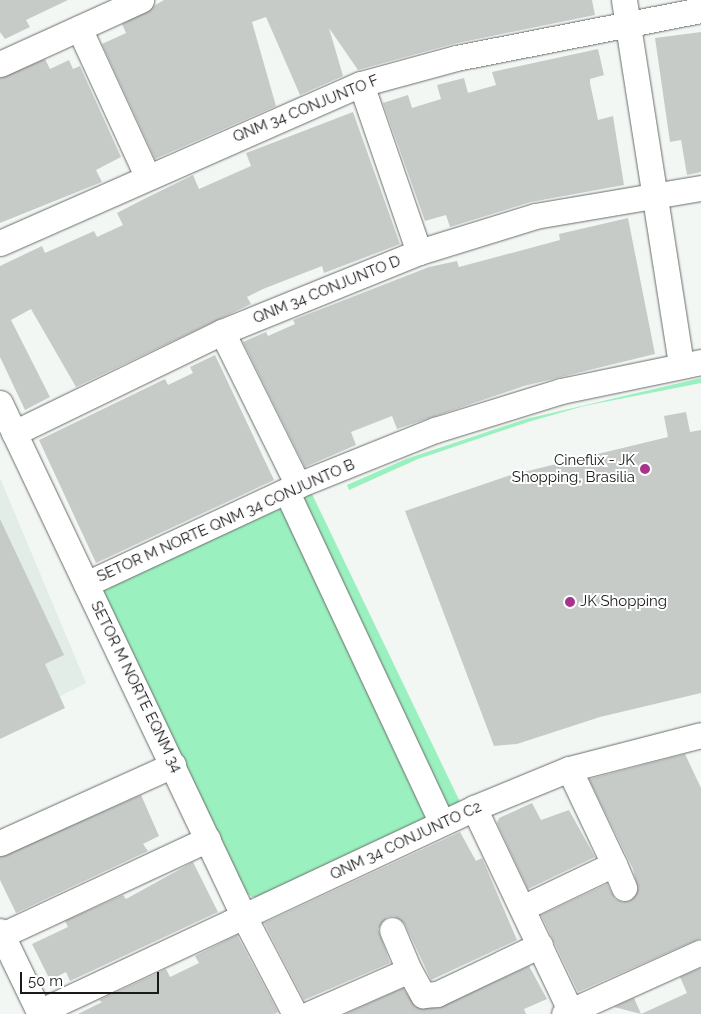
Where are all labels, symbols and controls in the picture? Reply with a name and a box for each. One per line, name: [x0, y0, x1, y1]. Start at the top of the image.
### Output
street label: QNM 34 CONJUNTO F: [230, 71, 382, 147]
street label: QNM 34 CONJUNTO D: [251, 252, 403, 328]
place label: Cineflix - JK Shopping, Brasilia: [512, 451, 635, 486]
street label: SETOR M NORTE QNM 34 CONJUNTO B: [94, 456, 358, 586]
marker: Cineflix - JK Shopping, Brasilia: [639, 463, 651, 475]
place label: JK Shopping: [580, 593, 667, 611]
marker: JK Shopping: [564, 596, 576, 608]
street label: SETOR M NORTE EQNM 34: [87, 598, 185, 776]
street label: QNM 34 CONJUNTO C2: [327, 798, 485, 884]
scale bar: [22, 962, 161, 994]
text: 50 m: [28, 972, 63, 990]

